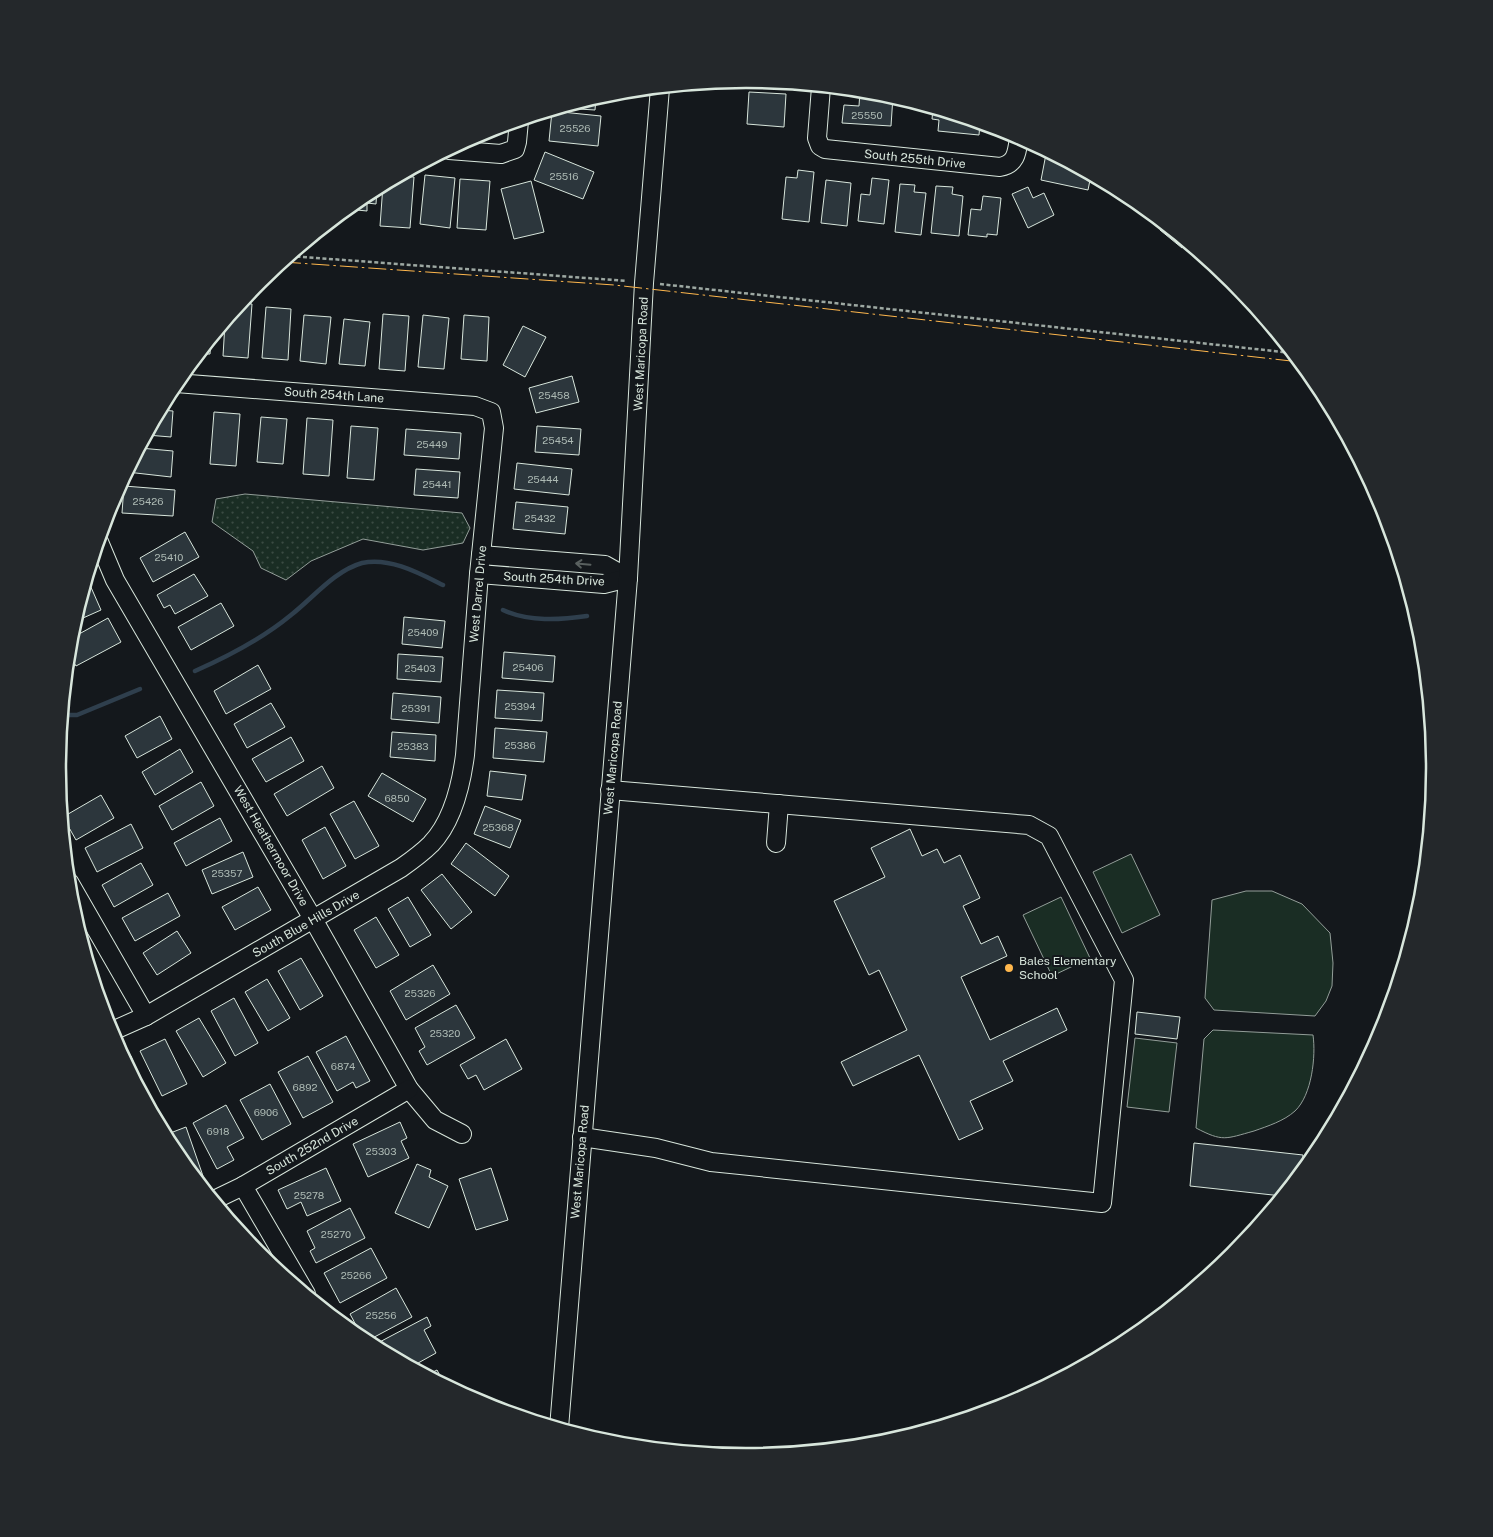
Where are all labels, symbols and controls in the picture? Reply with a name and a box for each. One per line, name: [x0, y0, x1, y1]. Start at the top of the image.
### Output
house number: 25550: [851, 109, 883, 121]
house number: 25526: [560, 122, 590, 134]
street label: South 255th Drive: [864, 147, 967, 171]
house number: 25516: [549, 170, 579, 182]
street label: West Maricopa Road: [631, 297, 651, 411]
street label: South 254th Lane: [284, 385, 385, 405]
house number: 25458: [538, 389, 570, 401]
house number: 25454: [542, 434, 574, 446]
house number: 25449: [416, 438, 448, 450]
house number: 25444: [527, 473, 559, 485]
house number: 25441: [422, 478, 452, 490]
house number: 25426: [133, 495, 163, 507]
house number: 25432: [525, 512, 555, 524]
street label: West Darrel Drive: [467, 545, 489, 643]
house number: 25410: [155, 551, 183, 563]
one-way arrow: [575, 559, 591, 568]
street label: South 254th Drive: [503, 569, 605, 589]
house number: 25409: [408, 626, 438, 638]
house number: 25406: [513, 661, 543, 673]
house number: 25403: [404, 662, 436, 674]
house number: 25394: [504, 700, 536, 712]
street label: West Maricopa Road: [601, 700, 625, 816]
house number: 25391: [402, 702, 430, 714]
house number: 25386: [504, 739, 536, 751]
house number: 25383: [397, 740, 429, 752]
street label: West Heathermoor Drive: [231, 783, 311, 909]
house number: 6850: [384, 792, 410, 804]
house number: 25368: [482, 821, 514, 833]
house number: 25357: [211, 867, 243, 879]
street label: South Blue Hills Drive: [250, 888, 362, 960]
place label: Bales Elementary School: [1019, 954, 1117, 982]
marker: Bales Elementary School: [1003, 962, 1015, 974]
house number: 25326: [405, 987, 435, 999]
house number: 25320: [430, 1027, 460, 1039]
house number: 6874: [331, 1060, 355, 1072]
house number: 6892: [293, 1081, 317, 1093]
street label: West Maricopa Road: [568, 1104, 592, 1220]
house number: 6906: [254, 1106, 278, 1118]
street label: South 252nd Drive: [263, 1114, 361, 1178]
house number: 6918: [207, 1125, 229, 1137]
house number: 25303: [366, 1145, 396, 1157]
house number: 25278: [294, 1189, 324, 1201]
house number: 25270: [321, 1228, 351, 1240]
house number: 25266: [341, 1269, 371, 1281]
house number: 25256: [366, 1309, 396, 1321]

